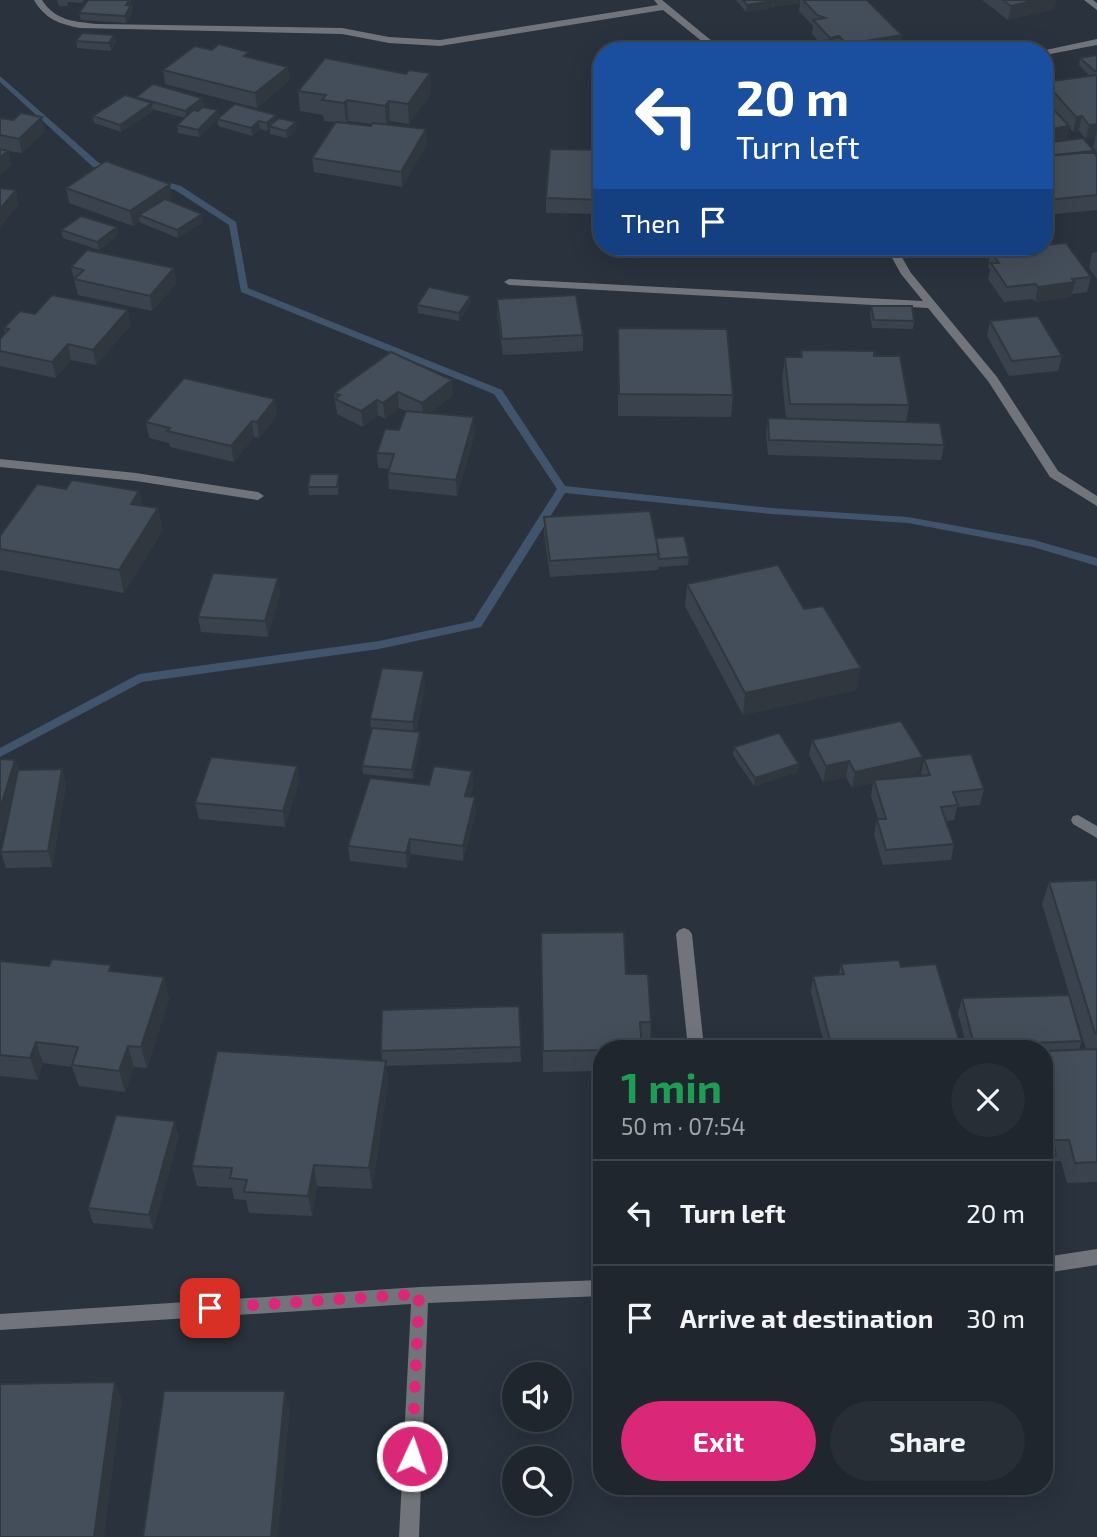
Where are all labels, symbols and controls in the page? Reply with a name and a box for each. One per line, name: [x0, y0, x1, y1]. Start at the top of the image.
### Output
text: 20 m: [736, 67, 849, 126]
icon: left: [621, 70, 712, 161]
text: Turn left: [736, 127, 860, 165]
icon: arrive: [694, 203, 732, 241]
text: Then: [621, 207, 680, 238]
text: 1 min: [621, 1061, 722, 1111]
button: close: [951, 1063, 1025, 1137]
text: 50 m · 07:54: [621, 1112, 746, 1140]
icon: left: [621, 1194, 659, 1232]
text: Turn left: [680, 1197, 786, 1228]
text: 20 m: [966, 1197, 1025, 1228]
pin: [180, 1278, 240, 1338]
icon: arrive: [191, 1289, 229, 1327]
icon: arrive: [621, 1299, 659, 1337]
text: Arrive at destination: [680, 1302, 933, 1333]
text: 30 m: [966, 1302, 1025, 1333]
map controls: [502, 1362, 572, 1516]
button: sound: [502, 1362, 572, 1432]
button: Exit: [621, 1401, 816, 1481]
button: Share: [830, 1401, 1025, 1481]
position arrow: [375, 1419, 449, 1493]
button: search: [502, 1446, 572, 1516]

